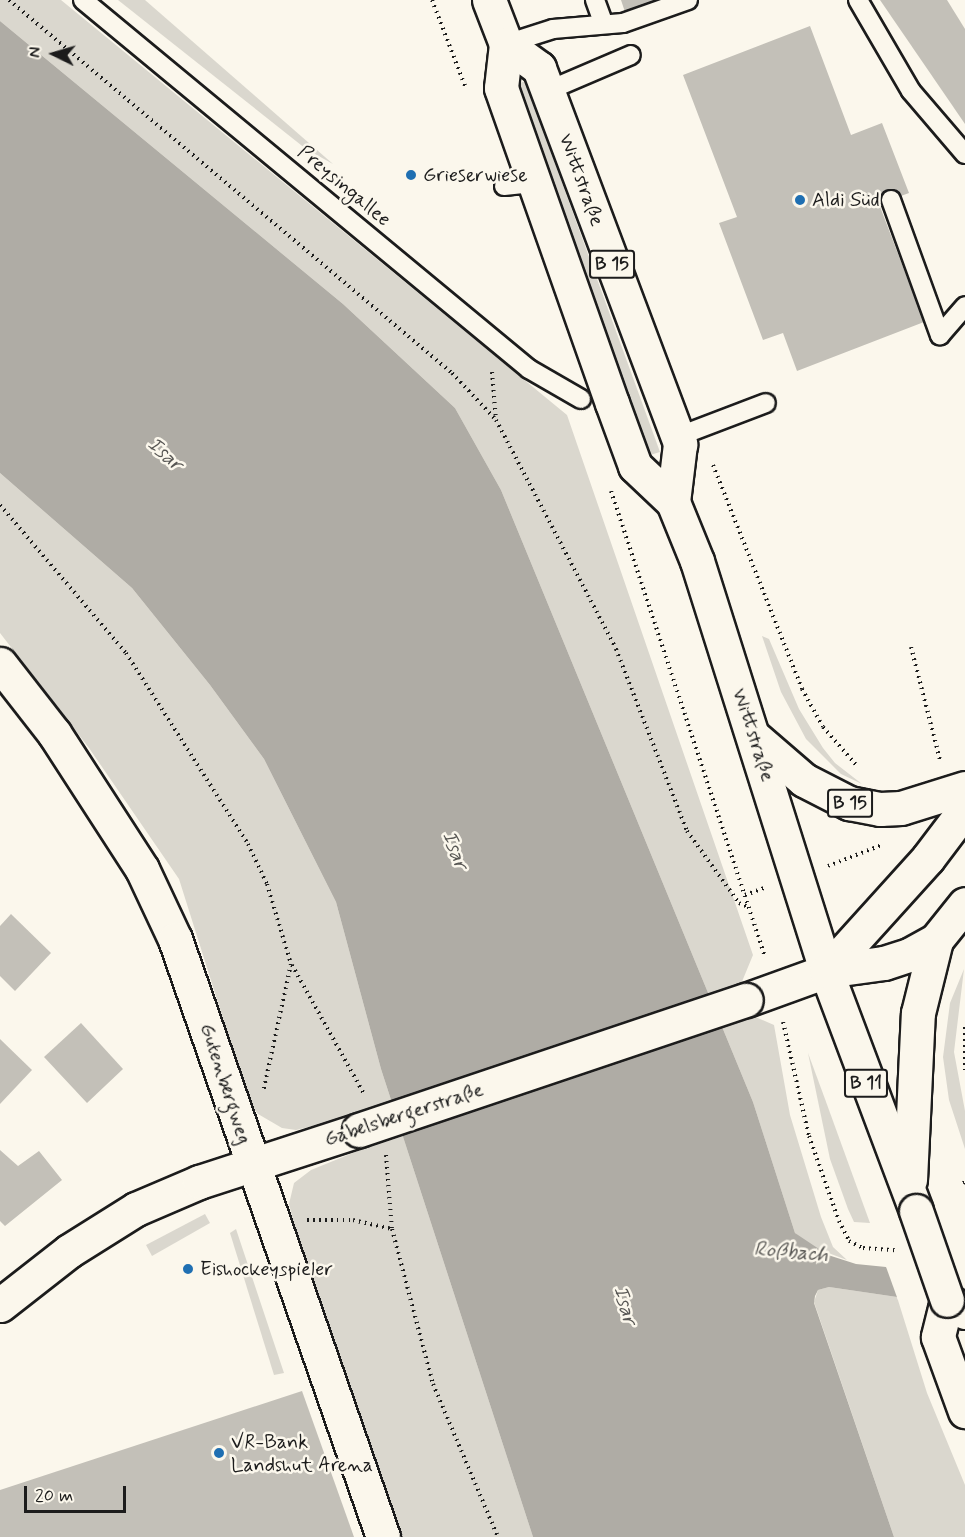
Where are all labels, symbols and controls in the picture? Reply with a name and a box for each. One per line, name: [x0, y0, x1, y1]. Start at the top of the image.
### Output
north arrow: [24, 24, 84, 84]
text: N: [25, 46, 46, 59]
street label: Wittstraße: [553, 131, 609, 229]
street label: Preysingallee: [293, 140, 395, 232]
place label: Grieserwiese: [423, 163, 528, 187]
marker: Grieserwiese: [404, 168, 418, 182]
place label: Aldi Süd: [812, 188, 879, 212]
marker: Aldi Süd: [793, 193, 807, 207]
road number: B 15: [588, 249, 636, 279]
water label: Isar: [142, 432, 188, 476]
street label: Wittstraße: [727, 685, 779, 785]
road number: B 15: [826, 788, 874, 818]
water label: Isar: [436, 827, 474, 873]
street label: Gutenbergweg: [194, 1020, 256, 1148]
road number: B 11: [844, 1068, 888, 1098]
street label: Gabelsbergerstraße: [322, 1078, 486, 1152]
water label: Roßbach: [753, 1236, 829, 1268]
place label: Eishockeyspieler: [200, 1257, 333, 1281]
marker: Eishockeyspieler: [181, 1262, 195, 1276]
water label: Isar: [608, 1283, 642, 1327]
place label: VR-Bank Landshut Arena: [231, 1430, 371, 1477]
marker: VR-Bank Landshut Arena: [212, 1446, 226, 1460]
scale bar: [27, 1474, 129, 1512]
text: 20 m: [35, 1484, 73, 1508]

